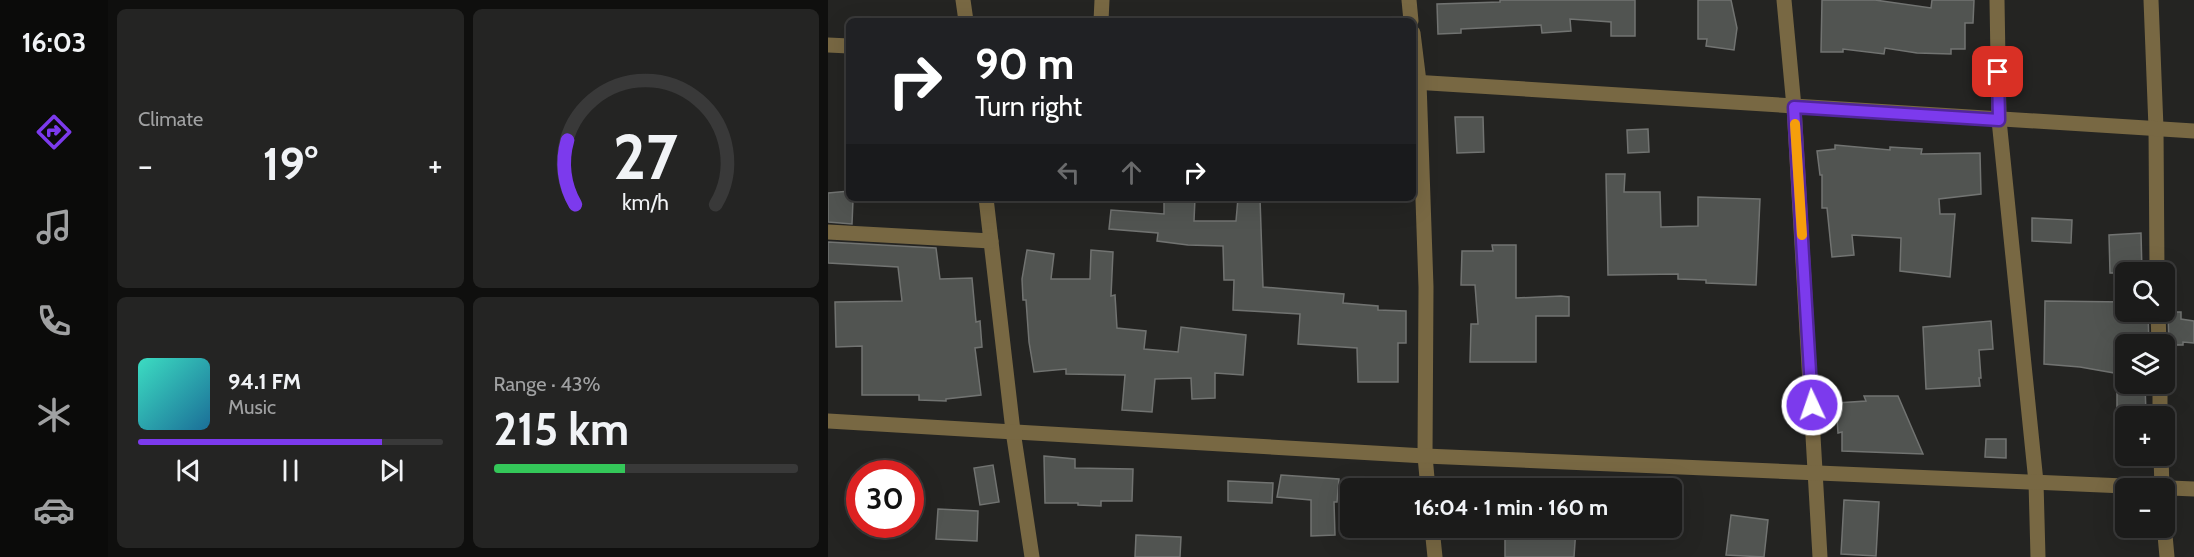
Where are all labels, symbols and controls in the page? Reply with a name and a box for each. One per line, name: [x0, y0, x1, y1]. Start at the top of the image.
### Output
text: 16:03: [22, 26, 86, 59]
text: 90 m: [975, 38, 1074, 90]
icon: right: [876, 42, 954, 120]
pin: [1972, 46, 2023, 97]
icon: arrive: [1981, 55, 2014, 88]
text: Turn right: [975, 90, 1082, 123]
text: Climate: [138, 107, 203, 131]
icon: directions: [33, 111, 75, 153]
text: 27: [613, 119, 678, 195]
text: 19°: [263, 137, 318, 191]
text: −: [138, 145, 153, 185]
text: +: [428, 145, 443, 185]
icon: left: [1052, 156, 1085, 189]
icon: ahead: [1115, 156, 1148, 189]
icon: right: [1178, 156, 1211, 189]
text: km/h: [622, 190, 669, 216]
icon: music: [33, 206, 75, 248]
map controls: [2115, 262, 2175, 538]
button: search: [2115, 262, 2175, 322]
icon: phone: [33, 300, 75, 342]
button: layers: [2115, 334, 2175, 394]
text: 94.1 FM: [228, 368, 301, 395]
text: Range · 43%: [494, 372, 601, 396]
position arrow: [1780, 373, 1844, 437]
icon: climate: [33, 394, 75, 436]
text: Music: [228, 395, 276, 419]
text: 215 km: [494, 402, 629, 456]
button: +: [2115, 406, 2175, 466]
icon: previous: [172, 454, 205, 487]
icon: pause: [274, 454, 307, 487]
icon: next: [375, 454, 408, 487]
speed limit sign: 30: [846, 460, 924, 538]
button: −: [2115, 478, 2175, 538]
icon: car: [33, 489, 75, 531]
text: 16:04 · 1 min · 160 m: [1414, 494, 1608, 521]

